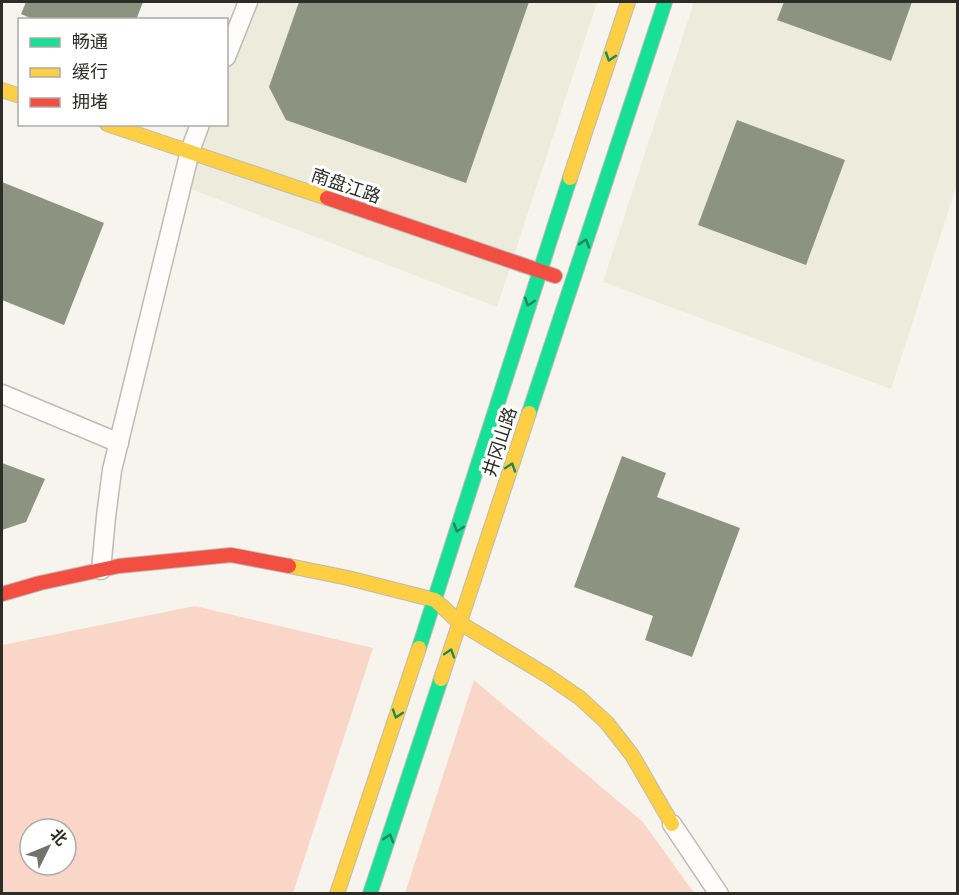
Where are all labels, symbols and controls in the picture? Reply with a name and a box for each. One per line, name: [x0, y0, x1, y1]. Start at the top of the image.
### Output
legend: [18, 18, 228, 126]
text: 畅通: [72, 32, 108, 52]
one-way arrow: [604, 51, 617, 62]
text: 缓行: [72, 62, 108, 82]
text: 拥堵: [72, 92, 108, 112]
street label: 南盘江路: [309, 165, 383, 207]
one-way arrow: [578, 238, 590, 249]
one-way arrow: [524, 296, 536, 307]
street label: 井冈山路: [479, 405, 521, 479]
one-way arrow: [503, 463, 516, 473]
one-way arrow: [453, 522, 465, 533]
one-way arrow: [443, 648, 455, 659]
one-way arrow: [392, 708, 405, 718]
north arrow: [18, 817, 78, 877]
text: 北: [47, 825, 70, 849]
one-way arrow: [381, 833, 394, 844]

